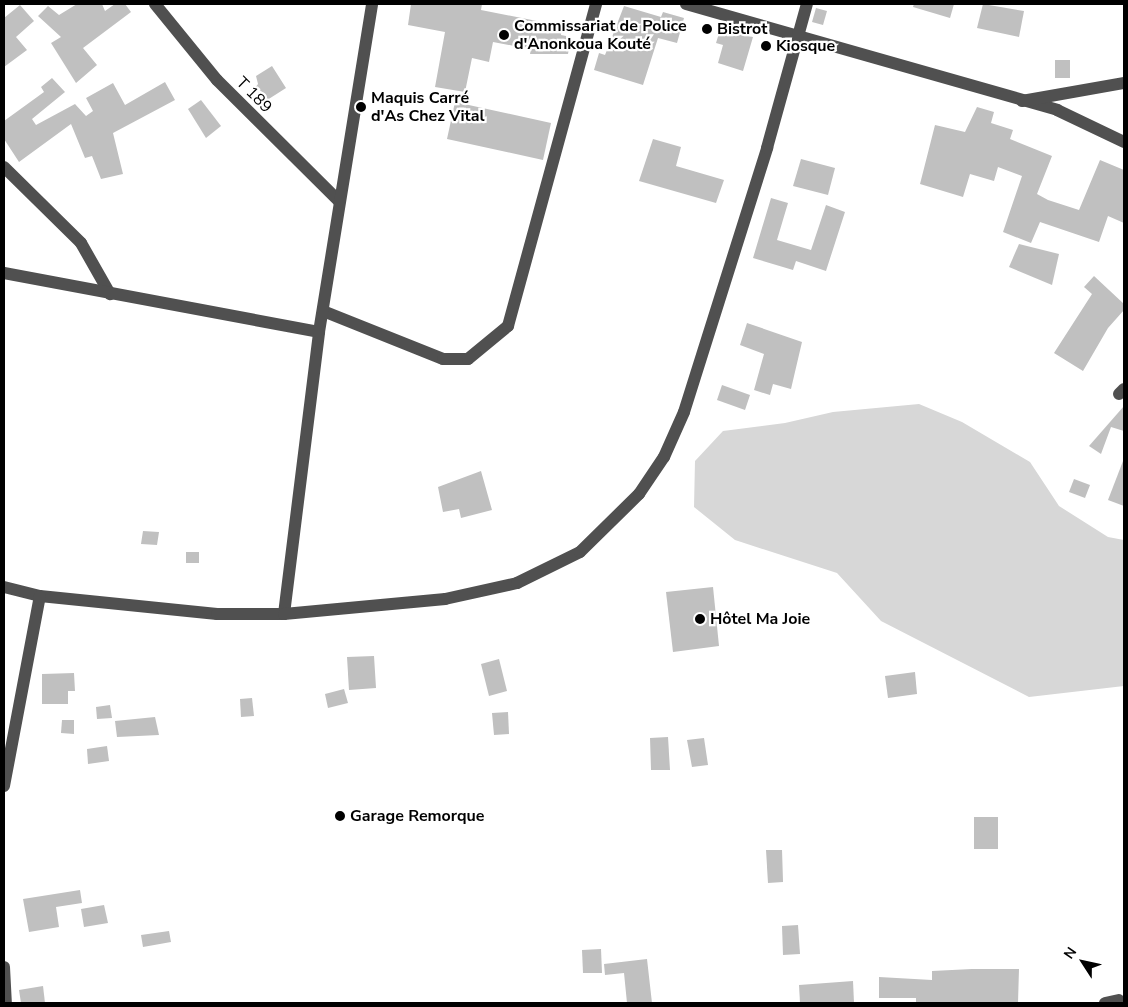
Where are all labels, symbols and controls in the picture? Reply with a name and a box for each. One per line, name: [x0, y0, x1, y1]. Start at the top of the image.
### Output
place label: Commissariat de Police d'Anonkoua Kouté: [514, 16, 687, 54]
place label: Bistrot: [717, 19, 767, 39]
marker: Bistrot: [701, 23, 713, 35]
marker: Commissariat de Police d'Anonkoua Kouté: [498, 29, 510, 41]
place label: Kiosque: [776, 36, 835, 56]
marker: Kiosque: [760, 40, 772, 52]
street label: T 189: [232, 73, 276, 117]
place label: Maquis Carré d'As Chez Vital: [371, 88, 485, 126]
marker: Maquis Carré d'As Chez Vital: [355, 101, 367, 113]
place label: Hôtel Ma Joie: [710, 609, 810, 629]
marker: Hôtel Ma Joie: [694, 613, 706, 625]
place label: Garage Remorque: [350, 806, 484, 826]
marker: Garage Remorque: [334, 810, 346, 822]
north arrow: [1058, 937, 1108, 987]
text: N: [1060, 943, 1081, 963]

